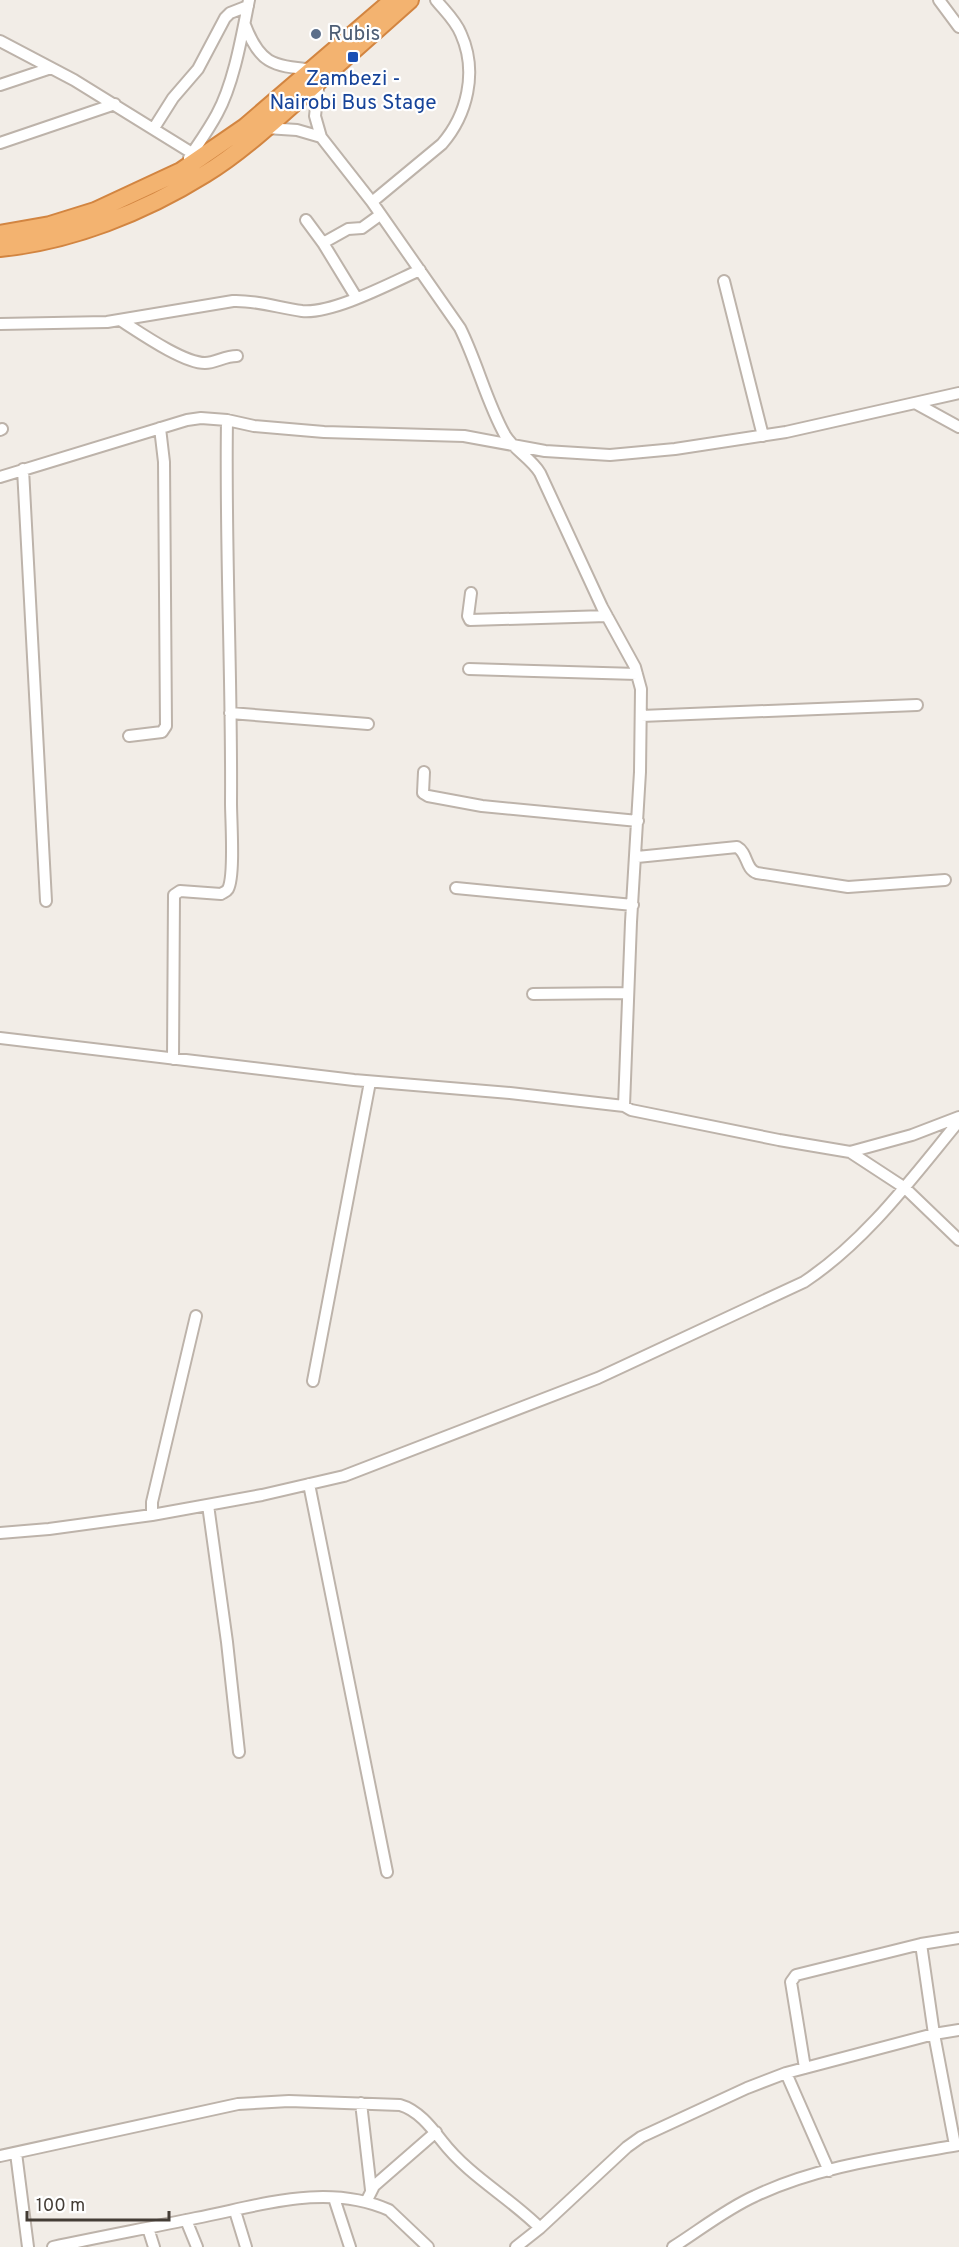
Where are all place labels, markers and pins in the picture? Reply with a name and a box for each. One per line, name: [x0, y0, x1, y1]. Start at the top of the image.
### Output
place label: Rubis: [328, 21, 380, 48]
marker: Rubis: [309, 27, 323, 41]
marker: Zambezi - Nairobi Bus Stage: [346, 50, 360, 64]
place label: Zambezi - Nairobi Bus Stage: [270, 66, 436, 117]

